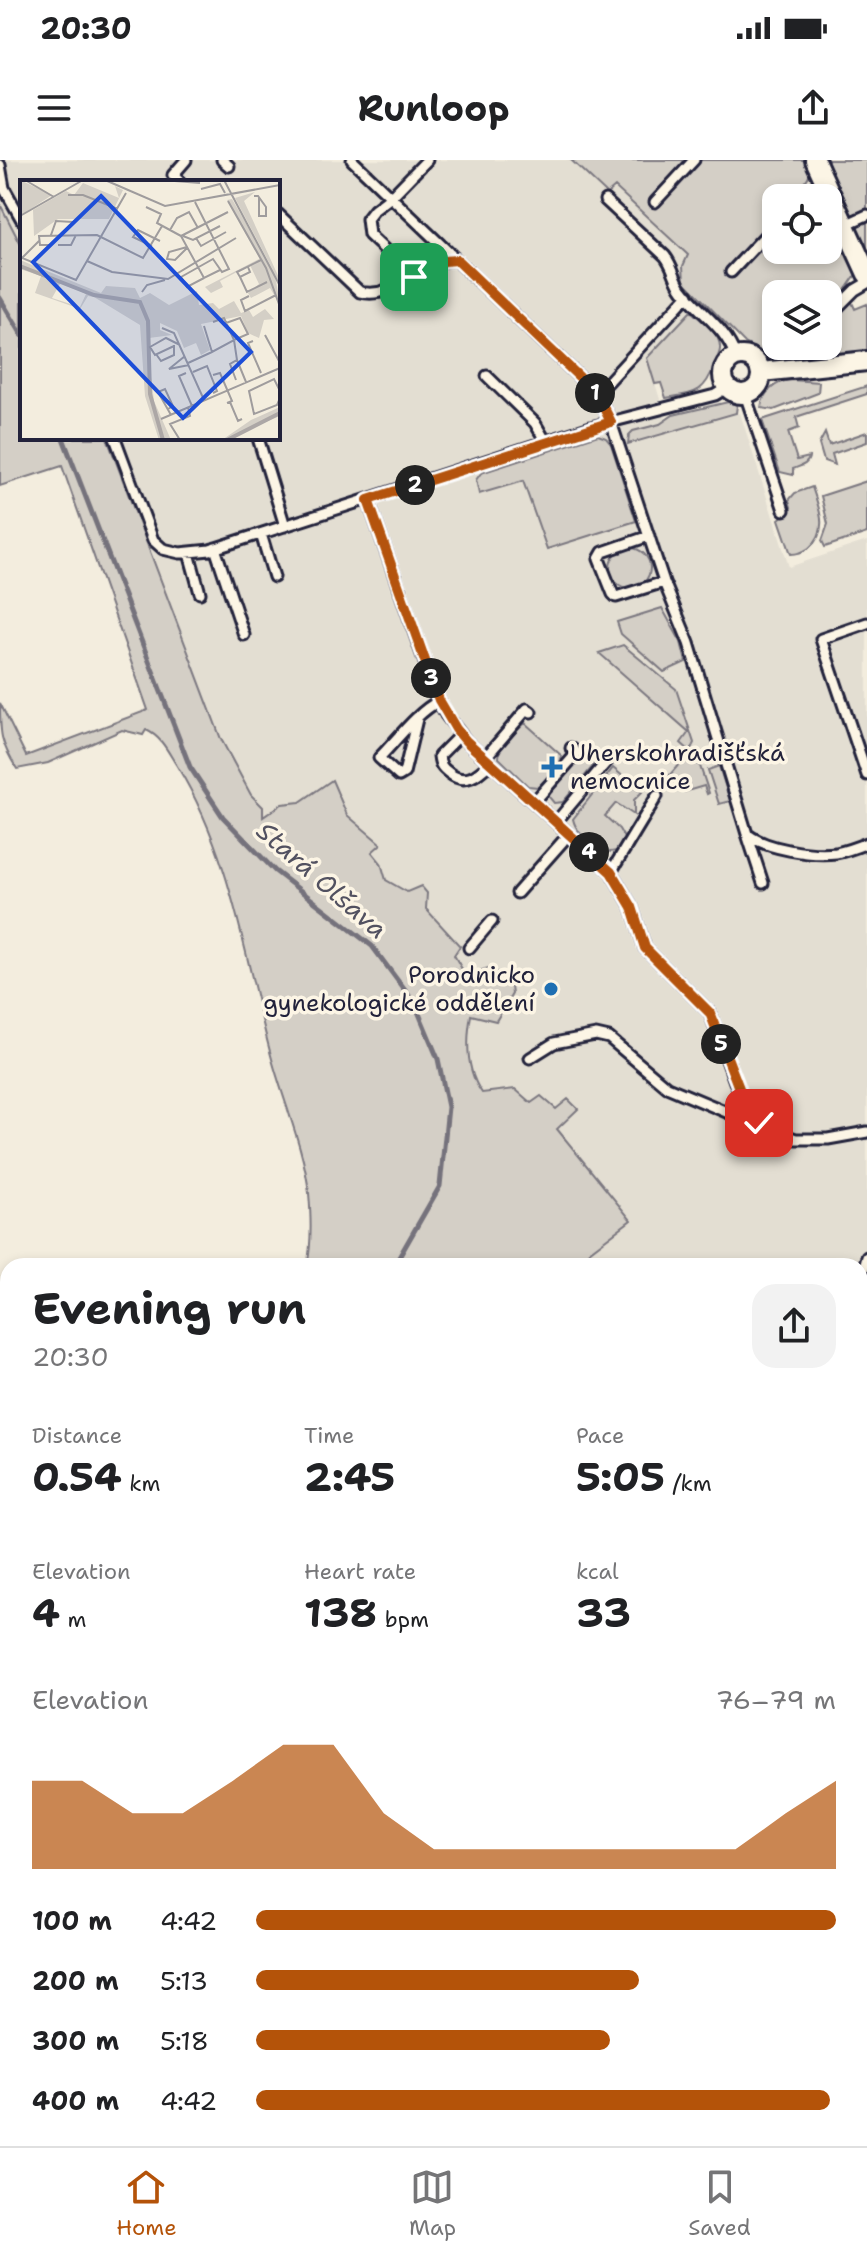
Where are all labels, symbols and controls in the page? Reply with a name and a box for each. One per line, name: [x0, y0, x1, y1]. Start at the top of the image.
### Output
text: 20:30: [40, 8, 132, 49]
text: Runloop: [357, 84, 510, 133]
icon: menu: [32, 86, 76, 130]
icon: share: [791, 86, 835, 130]
inset map: [20, 180, 280, 440]
map controls: [762, 184, 842, 360]
button: locate: [762, 184, 842, 264]
pin: [380, 243, 448, 311]
icon: arrive: [392, 255, 436, 299]
button: layers: [762, 280, 842, 360]
pin: 1: [575, 373, 615, 413]
text: 1: [590, 378, 600, 407]
pin: 2: [395, 465, 435, 505]
text: 2: [407, 470, 423, 499]
pin: 3: [411, 658, 451, 698]
text: 3: [423, 663, 439, 692]
place label: Uherskohradišťská nemocnice: [570, 737, 785, 797]
marker: Uherskohradišťská nemocnice: [541, 756, 563, 778]
water label: Stará Olšava: [250, 813, 395, 946]
pin: 4: [569, 832, 609, 872]
text: 4: [581, 837, 597, 866]
place label: Porodnicko gynekologické oddělení: [263, 959, 535, 1019]
marker: Porodnicko gynekologické oddělení: [542, 980, 560, 998]
pin: 5: [701, 1024, 741, 1064]
text: 5: [714, 1029, 728, 1058]
pin: [725, 1089, 793, 1157]
icon: check: [737, 1101, 781, 1145]
text: Evening run: [32, 1279, 306, 1338]
button: share: [752, 1284, 836, 1368]
text: 20:30: [32, 1339, 109, 1374]
text: Distance: [32, 1421, 122, 1450]
text: Time: [304, 1421, 354, 1450]
text: Pace: [576, 1421, 624, 1450]
text: 0.54: [32, 1450, 122, 1504]
text: 2:45: [304, 1450, 395, 1504]
text: 5:05: [576, 1450, 665, 1504]
text: km: [122, 1469, 160, 1498]
text: /km: [665, 1469, 712, 1498]
text: Elevation: [32, 1557, 130, 1586]
text: Heart rate: [304, 1557, 416, 1586]
text: kcal: [576, 1557, 619, 1586]
text: 4: [32, 1586, 60, 1640]
text: 138: [304, 1586, 377, 1640]
text: 33: [576, 1586, 631, 1640]
text: m: [60, 1605, 86, 1634]
text: bpm: [377, 1605, 429, 1634]
text: Elevation: [32, 1682, 148, 1717]
text: 76–79 m: [716, 1682, 836, 1717]
text: 100 m: [32, 1903, 112, 1938]
text: 4:42: [160, 1903, 217, 1938]
text: 200 m: [32, 1963, 119, 1998]
text: 5:13: [160, 1963, 208, 1998]
text: 300 m: [32, 2023, 119, 2058]
text: 5:18: [160, 2023, 209, 2058]
text: 400 m: [32, 2083, 119, 2118]
text: 4:42: [160, 2083, 217, 2118]
tab: Home: [116, 2165, 177, 2242]
tab: Map: [409, 2165, 456, 2242]
tab: Saved: [688, 2165, 751, 2242]

